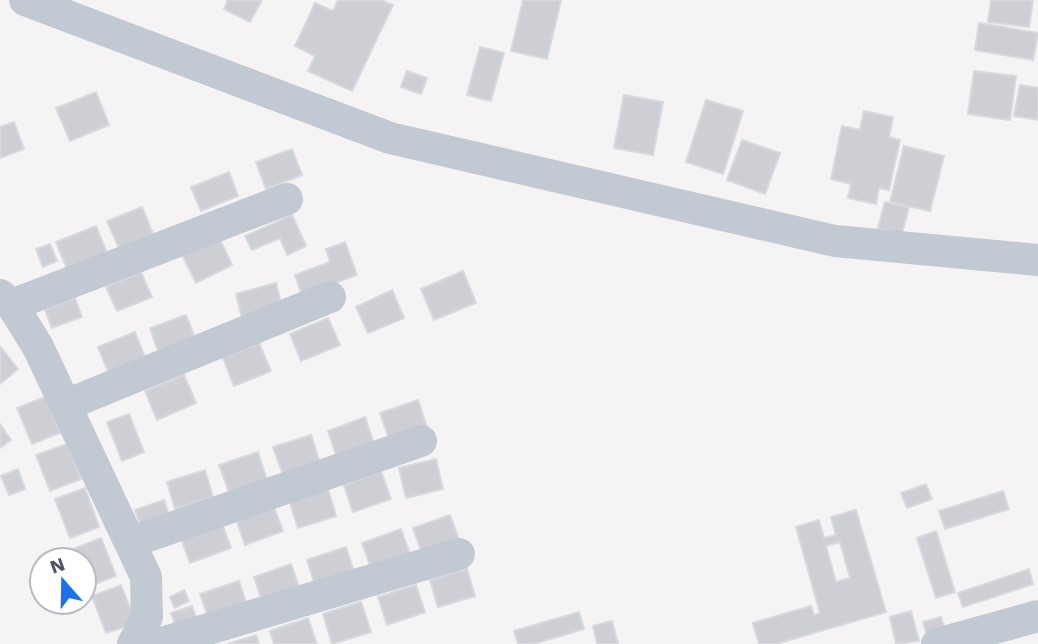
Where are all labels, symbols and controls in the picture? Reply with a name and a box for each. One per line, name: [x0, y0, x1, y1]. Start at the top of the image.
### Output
north arrow: [28, 546, 98, 616]
text: N: [47, 552, 68, 579]

